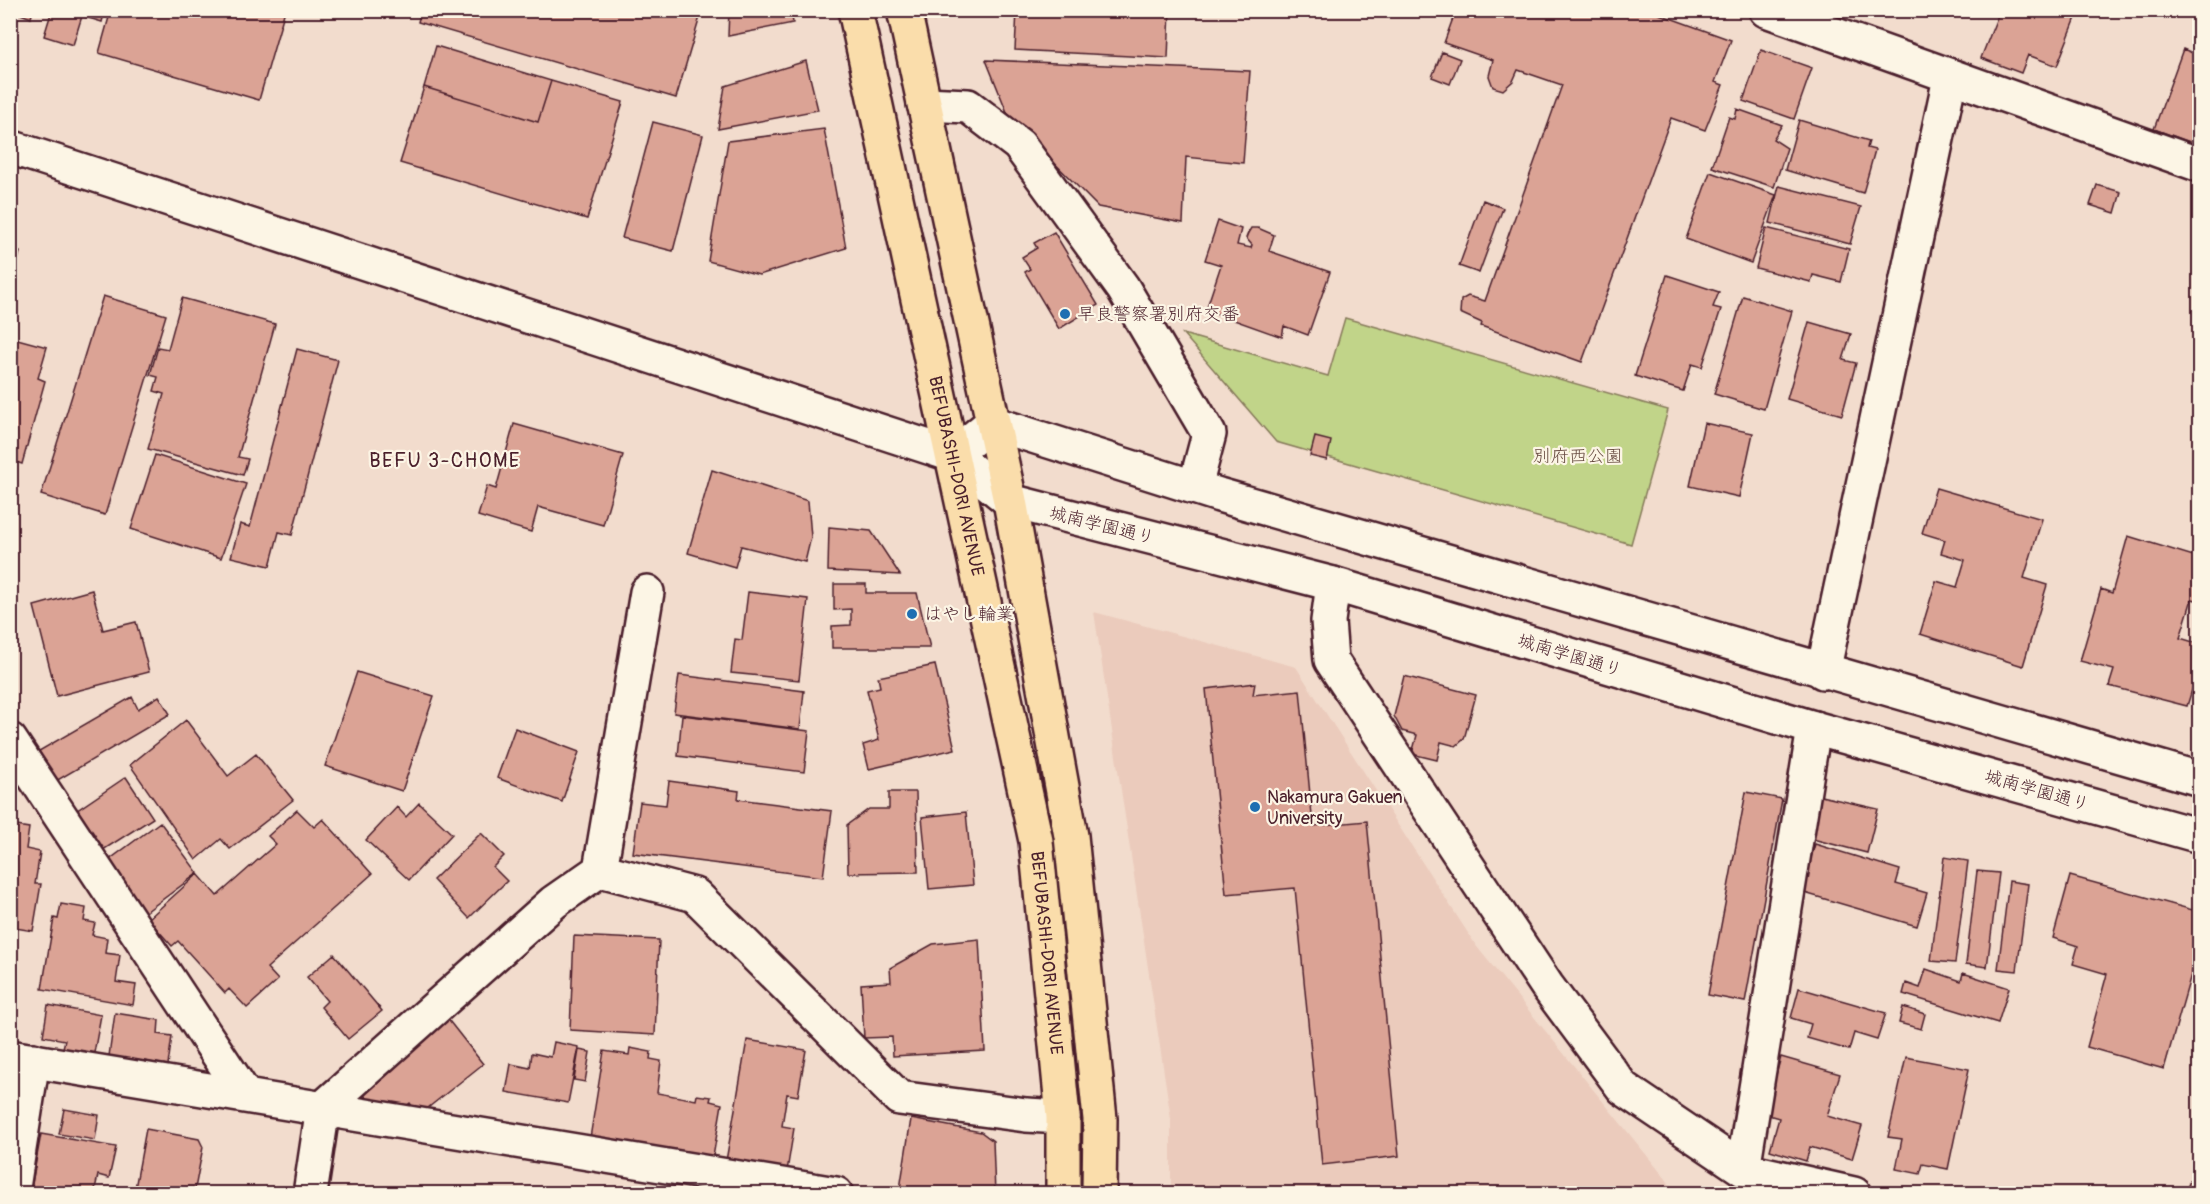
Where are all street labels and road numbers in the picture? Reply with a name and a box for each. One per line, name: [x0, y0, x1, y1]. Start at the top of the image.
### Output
street label: BEFUBASHI-DORI AVENUE: [923, 374, 989, 578]
street label: 城南学園通り: [1047, 501, 1157, 550]
street label: 城南学園通り: [1515, 629, 1625, 682]
street label: 城南学園通り: [1982, 765, 2092, 816]
street label: BEFUBASHI-DORI AVENUE: [1025, 850, 1068, 1056]

